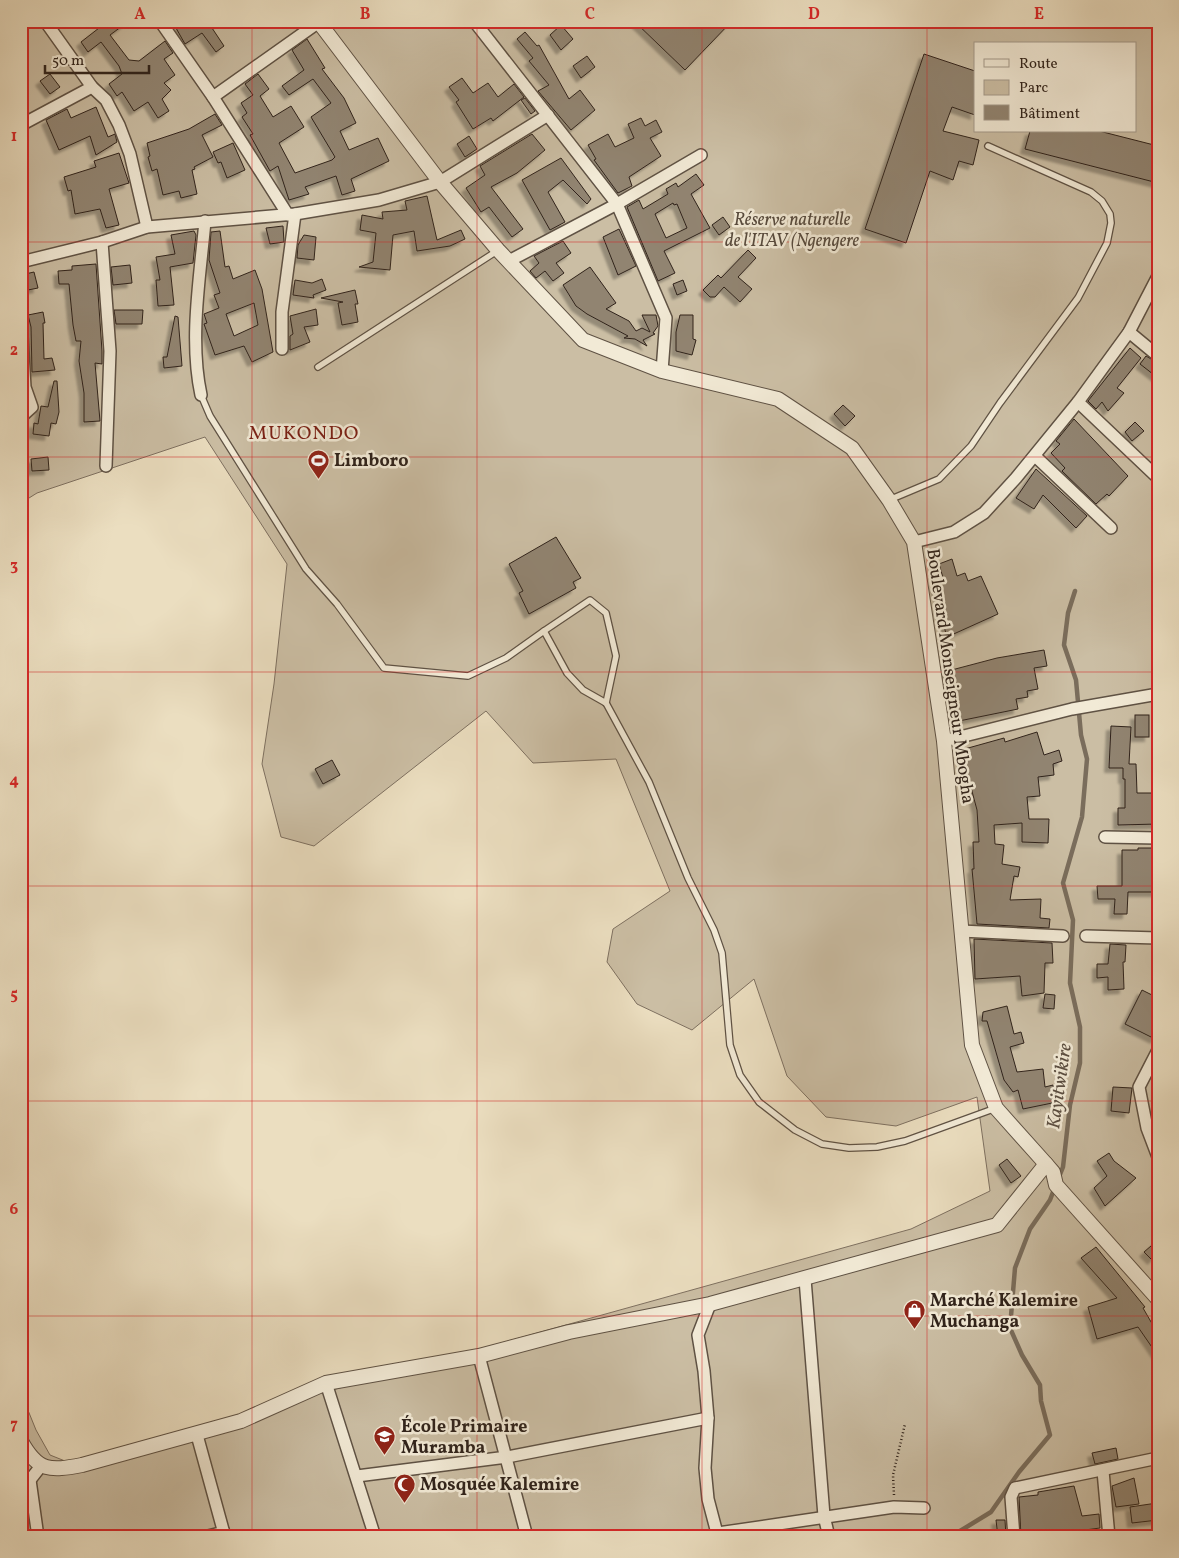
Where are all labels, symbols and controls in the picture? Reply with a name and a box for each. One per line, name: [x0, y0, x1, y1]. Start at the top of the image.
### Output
text: A: [134, 4, 146, 26]
text: B: [360, 4, 371, 26]
text: C: [585, 4, 595, 26]
text: D: [808, 4, 820, 26]
text: E: [1034, 4, 1044, 26]
scale bar: [45, 42, 149, 74]
legend: [974, 42, 1136, 132]
text: 50 m: [52, 51, 84, 72]
text: Route: [1019, 54, 1058, 75]
text: Parc: [1019, 78, 1048, 99]
text: Bâtiment: [1019, 104, 1080, 125]
text: 1: [11, 126, 17, 148]
park label: Réserve naturelle de l'ITAV (Ngengere: [725, 208, 859, 254]
text: 2: [10, 340, 18, 362]
district label: MUKONDO: [249, 420, 359, 448]
sports icon: Limboro: [306, 448, 330, 479]
place label: Limboro: [334, 449, 408, 474]
street label: Boulevard Monseigneur Mbogha: [919, 547, 980, 806]
text: 3: [10, 555, 18, 577]
text: 4: [9, 770, 19, 792]
text: 5: [10, 984, 18, 1006]
water label: Kayitwikire: [1041, 1042, 1079, 1131]
text: 6: [10, 1199, 19, 1221]
place label: Marché Kalemire Muchanga: [930, 1289, 1078, 1335]
shop icon: Marché Kalemire Muchanga: [902, 1298, 926, 1329]
text: 7: [10, 1414, 18, 1436]
place label: École Primaire Muramba: [401, 1415, 528, 1461]
school or university icon: École Primaire Muramba: [373, 1424, 397, 1455]
mosque icon: Mosquée Kalemire: [392, 1472, 416, 1503]
place label: Mosquée Kalemire: [420, 1473, 579, 1498]

